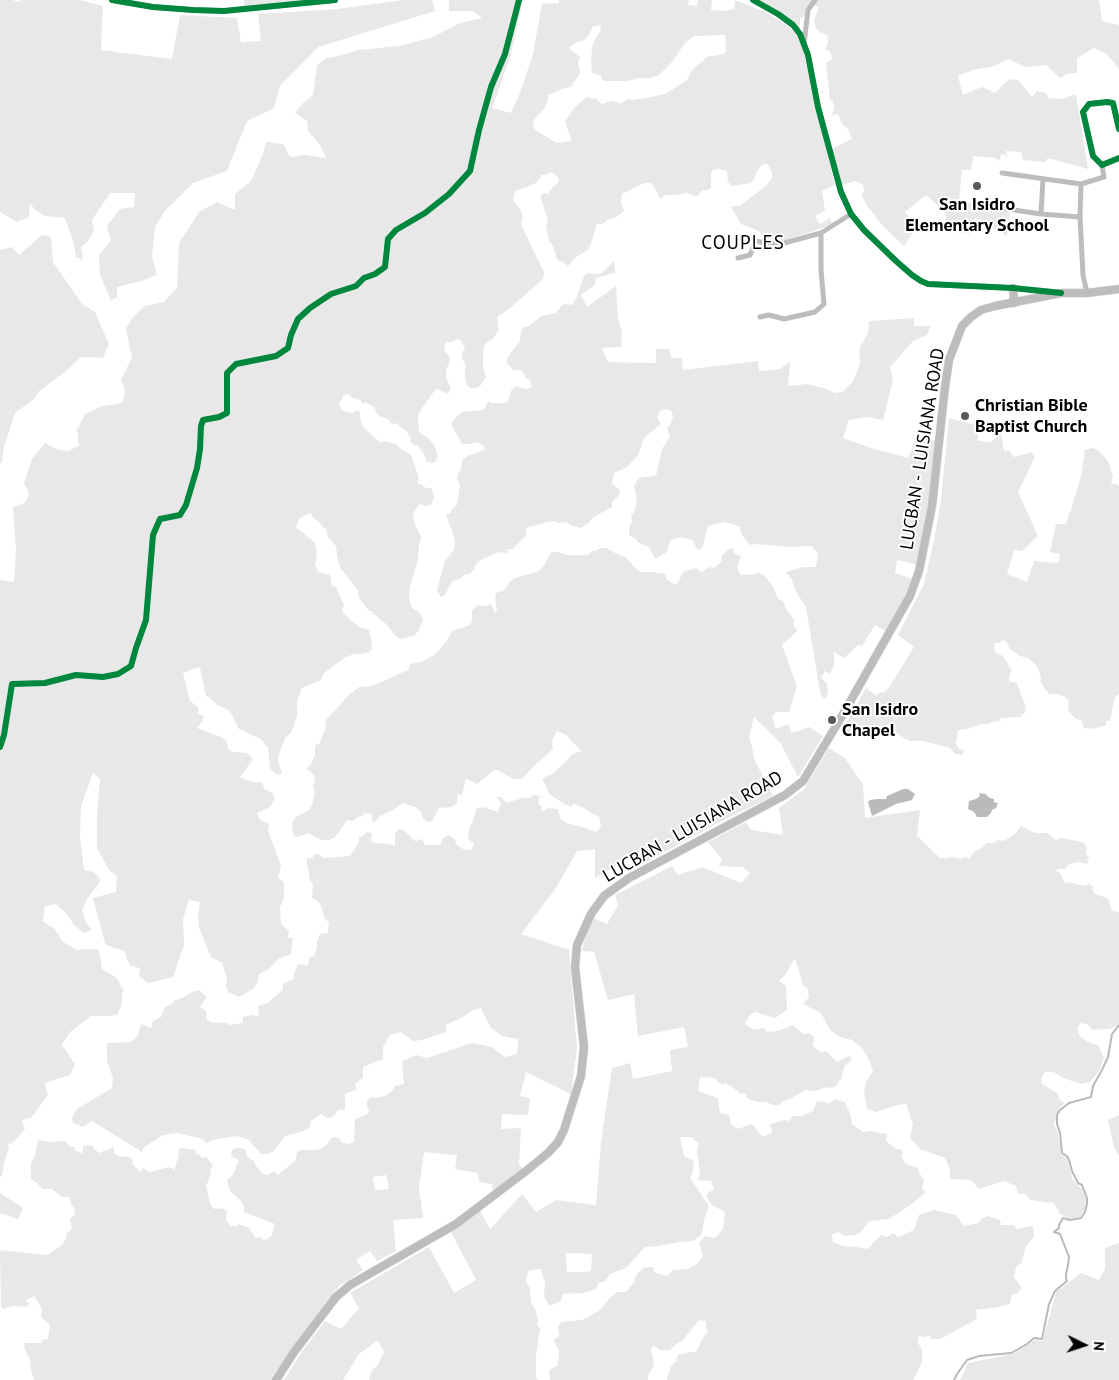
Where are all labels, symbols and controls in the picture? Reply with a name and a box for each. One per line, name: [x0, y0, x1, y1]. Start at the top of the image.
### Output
marker: San Isidro Elementary School: [971, 180, 983, 192]
place label: San Isidro Elementary School: [905, 194, 1049, 236]
district label: COUPLES: [700, 233, 786, 255]
street label: LUCBAN - LUISIANA ROAD: [896, 347, 950, 551]
place label: Christian Bible Baptist Church: [975, 395, 1088, 438]
marker: Christian Bible Baptist Church: [959, 410, 971, 422]
place label: San Isidro Chapel: [842, 699, 918, 742]
marker: San Isidro Chapel: [826, 714, 838, 726]
street label: LUCBAN - LUISIANA ROAD: [599, 767, 787, 887]
north arrow: [1059, 1320, 1109, 1370]
text: N: [1090, 1341, 1108, 1351]

